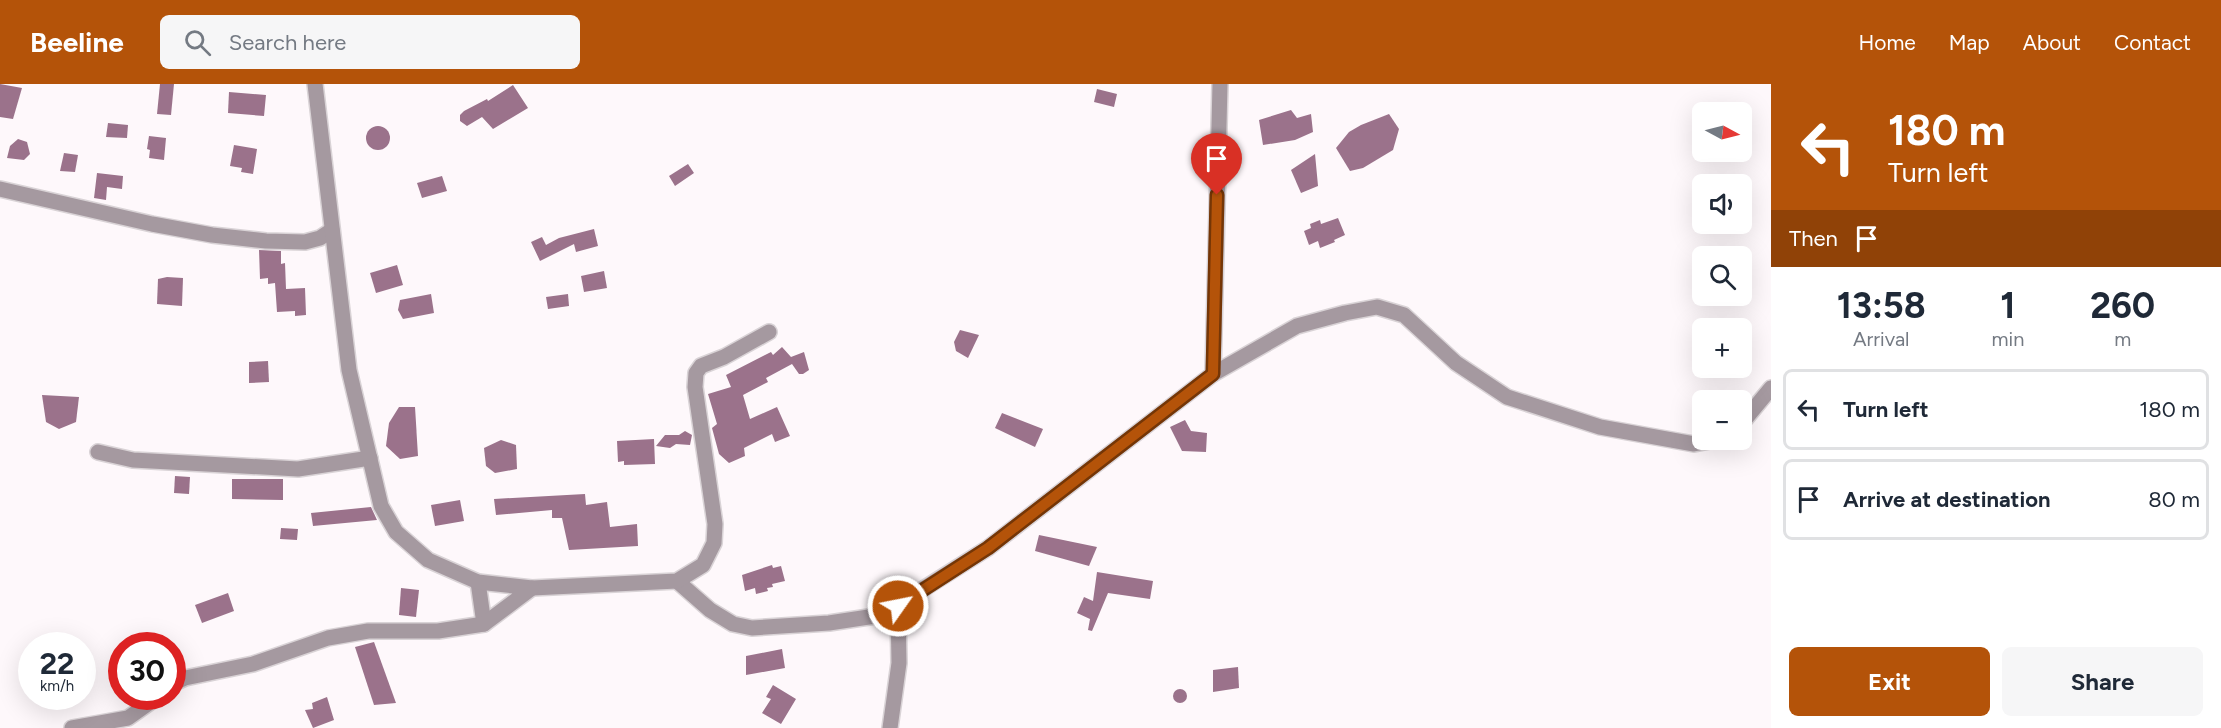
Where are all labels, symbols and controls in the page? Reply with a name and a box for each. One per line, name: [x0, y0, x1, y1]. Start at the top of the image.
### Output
search box: [160, 15, 580, 69]
text: Beeline: [30, 25, 124, 59]
icon: search: [181, 26, 214, 59]
text: Search here: [229, 29, 346, 56]
text: Home: [1859, 30, 1916, 55]
text: Map: [1949, 30, 1990, 55]
text: About: [2023, 30, 2081, 55]
text: Contact: [2114, 30, 2191, 55]
north arrow: [1692, 102, 1752, 162]
map controls: [1692, 102, 1752, 450]
text: 180 m: [1888, 105, 2005, 156]
icon: left: [1789, 108, 1867, 186]
pin: [1191, 133, 1242, 195]
icon: arrive: [1200, 142, 1233, 175]
text: Turn left: [1888, 156, 1988, 189]
button: sound: [1692, 174, 1752, 234]
icon: arrive: [1850, 222, 1883, 255]
text: Then: [1789, 225, 1838, 252]
button: search: [1692, 246, 1752, 306]
text: 13:58: [1837, 284, 1926, 327]
text: 1: [2000, 284, 2016, 327]
text: 260: [2090, 284, 2155, 327]
button: +: [1692, 318, 1752, 378]
text: Arrival: [1853, 327, 1910, 351]
text: min: [1992, 327, 2024, 351]
text: m: [2114, 327, 2131, 351]
button: −: [1692, 390, 1752, 450]
icon: left: [1792, 393, 1825, 426]
text: Turn left: [1843, 396, 1929, 423]
text: 180 m: [2139, 396, 2200, 423]
icon: arrive: [1792, 483, 1825, 516]
text: Arrive at destination: [1843, 486, 2051, 513]
text: 80 m: [2148, 486, 2200, 513]
position arrow: [866, 574, 930, 638]
speed limit sign: 30: [108, 632, 186, 710]
text: 22: [40, 645, 74, 682]
button: Exit: [1789, 647, 1990, 716]
button: Share: [2002, 647, 2203, 716]
text: km/h: [40, 677, 74, 695]

